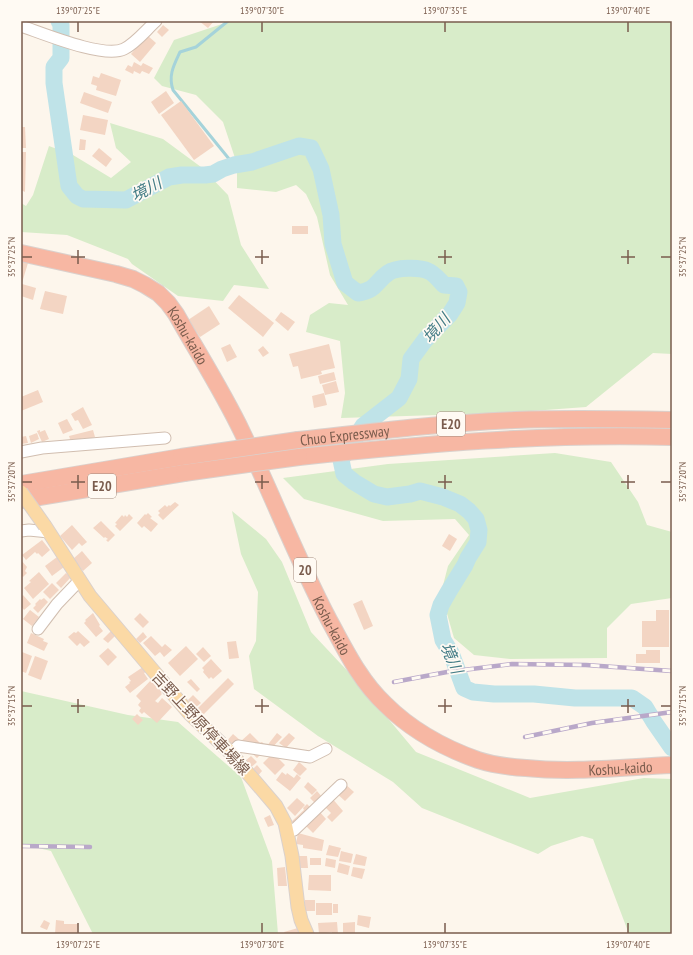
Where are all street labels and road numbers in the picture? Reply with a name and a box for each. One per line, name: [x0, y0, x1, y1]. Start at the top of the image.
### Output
street label: Koshu-kaido: [164, 302, 213, 368]
road number: E20: [437, 412, 465, 436]
street label: Chuo Expressway: [299, 420, 391, 449]
road number: E20: [88, 474, 116, 498]
road number: 20: [294, 558, 316, 582]
street label: Koshu-kaido: [309, 593, 356, 658]
street label: 吉野上野原停車場線: [148, 667, 254, 779]
street label: Koshu-kaido: [588, 756, 653, 779]

